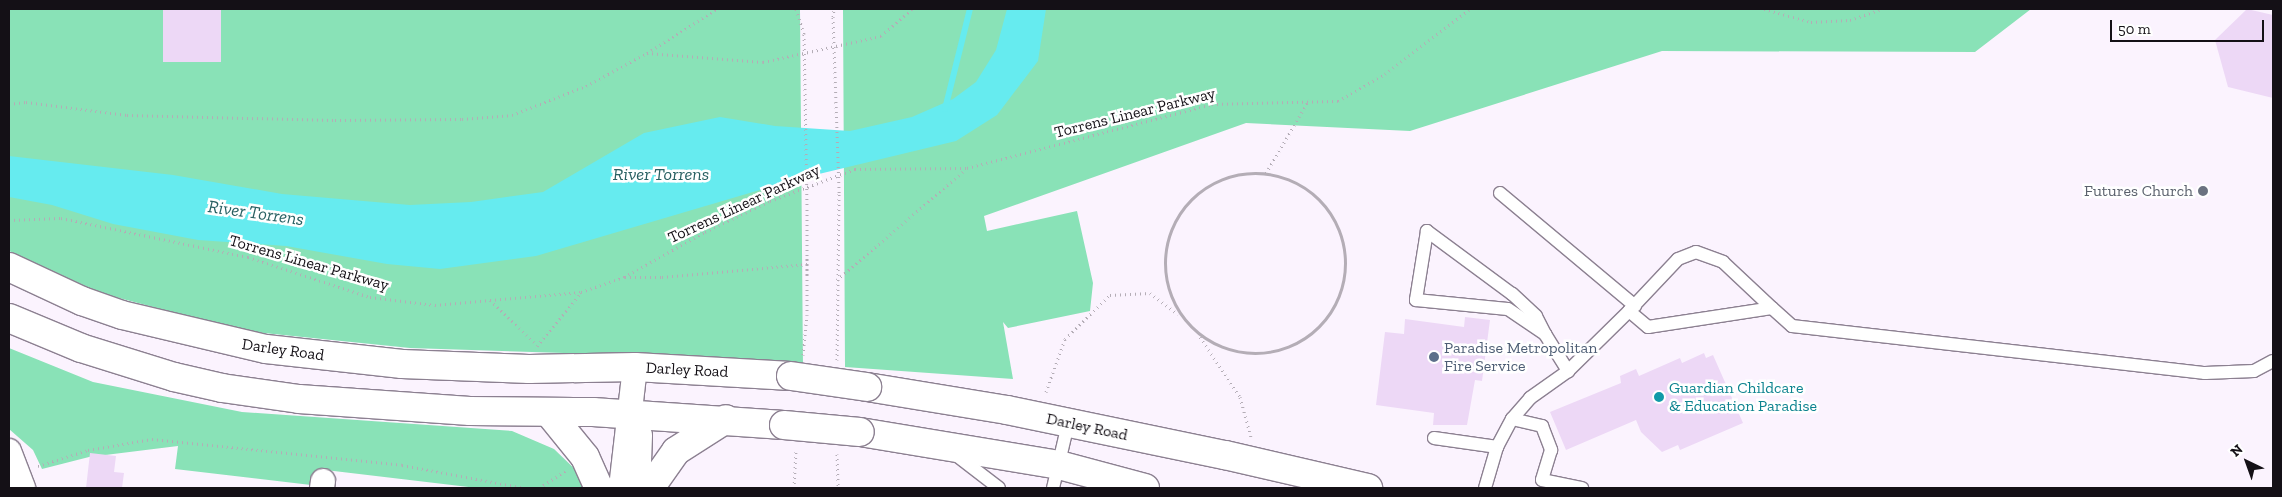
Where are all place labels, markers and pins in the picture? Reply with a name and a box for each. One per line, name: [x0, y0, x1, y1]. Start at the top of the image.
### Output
place label: Futures Church: [2084, 181, 2193, 201]
marker: Futures Church: [2197, 185, 2209, 197]
place label: Paradise Metropolitan Fire Service: [1444, 338, 1597, 376]
marker: Paradise Metropolitan Fire Service: [1428, 351, 1440, 363]
place label: Guardian Childcare & Education Paradise: [1669, 378, 1817, 416]
marker: Guardian Childcare & Education Paradise: [1653, 391, 1665, 403]

